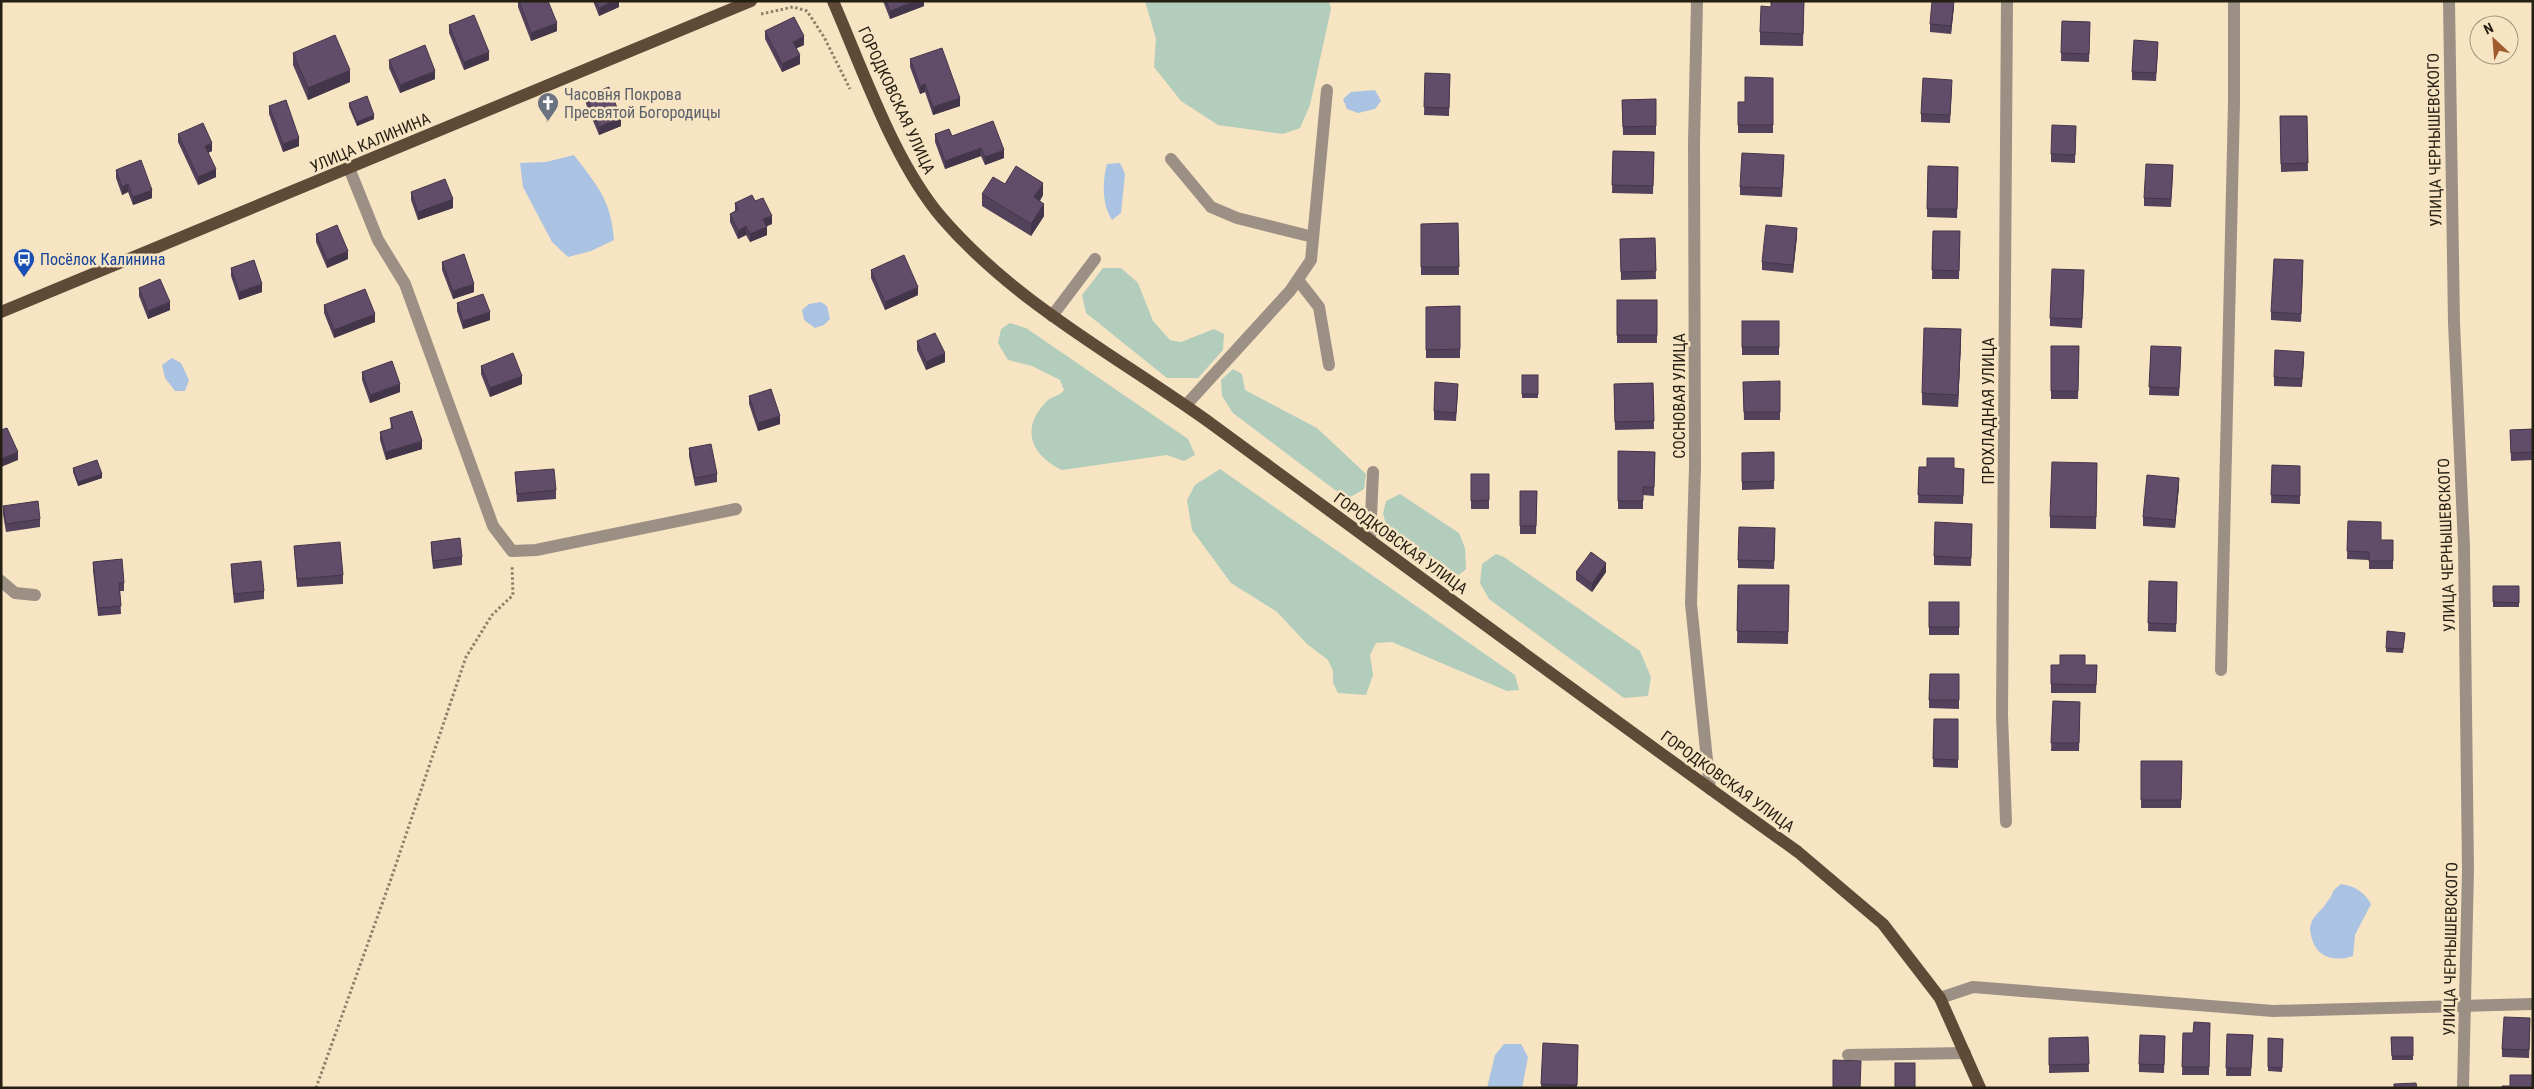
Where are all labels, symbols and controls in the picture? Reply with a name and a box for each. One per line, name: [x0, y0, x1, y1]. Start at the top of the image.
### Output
north arrow: [2469, 15, 2519, 65]
text: N: [2481, 19, 2496, 37]
street label: ГОРОДКОВСКАЯ УЛИЦА: [854, 24, 939, 177]
street label: УЛИЦА ЧЕРНЫШЕВСКОГО: [2423, 53, 2446, 227]
place label: Часовня Покрова Пресвятой Богородицы: [564, 85, 721, 122]
church icon: Часовня Покрова Пресвятой Богородицы: [536, 91, 560, 122]
street label: УЛИЦА КАЛИНИНА: [307, 109, 433, 176]
bus stop icon: Посёлок Калинина: [12, 247, 36, 278]
place label: Посёлок Калинина: [40, 250, 165, 269]
street label: СОСНОВАЯ УЛИЦА: [1670, 333, 1689, 459]
street label: ПРОХЛАДНАЯ УЛИЦА: [1979, 338, 1998, 484]
street label: УЛИЦА ЧЕРНЫШЕВСКОГО: [2434, 458, 2459, 632]
street label: ГОРОДКОВСКАЯ УЛИЦА: [1330, 489, 1471, 598]
street label: ГОРОДКОВСКАЯ УЛИЦА: [1657, 727, 1798, 836]
street label: УЛИЦА ЧЕРНЫШЕВСКОГО: [2439, 862, 2462, 1036]

